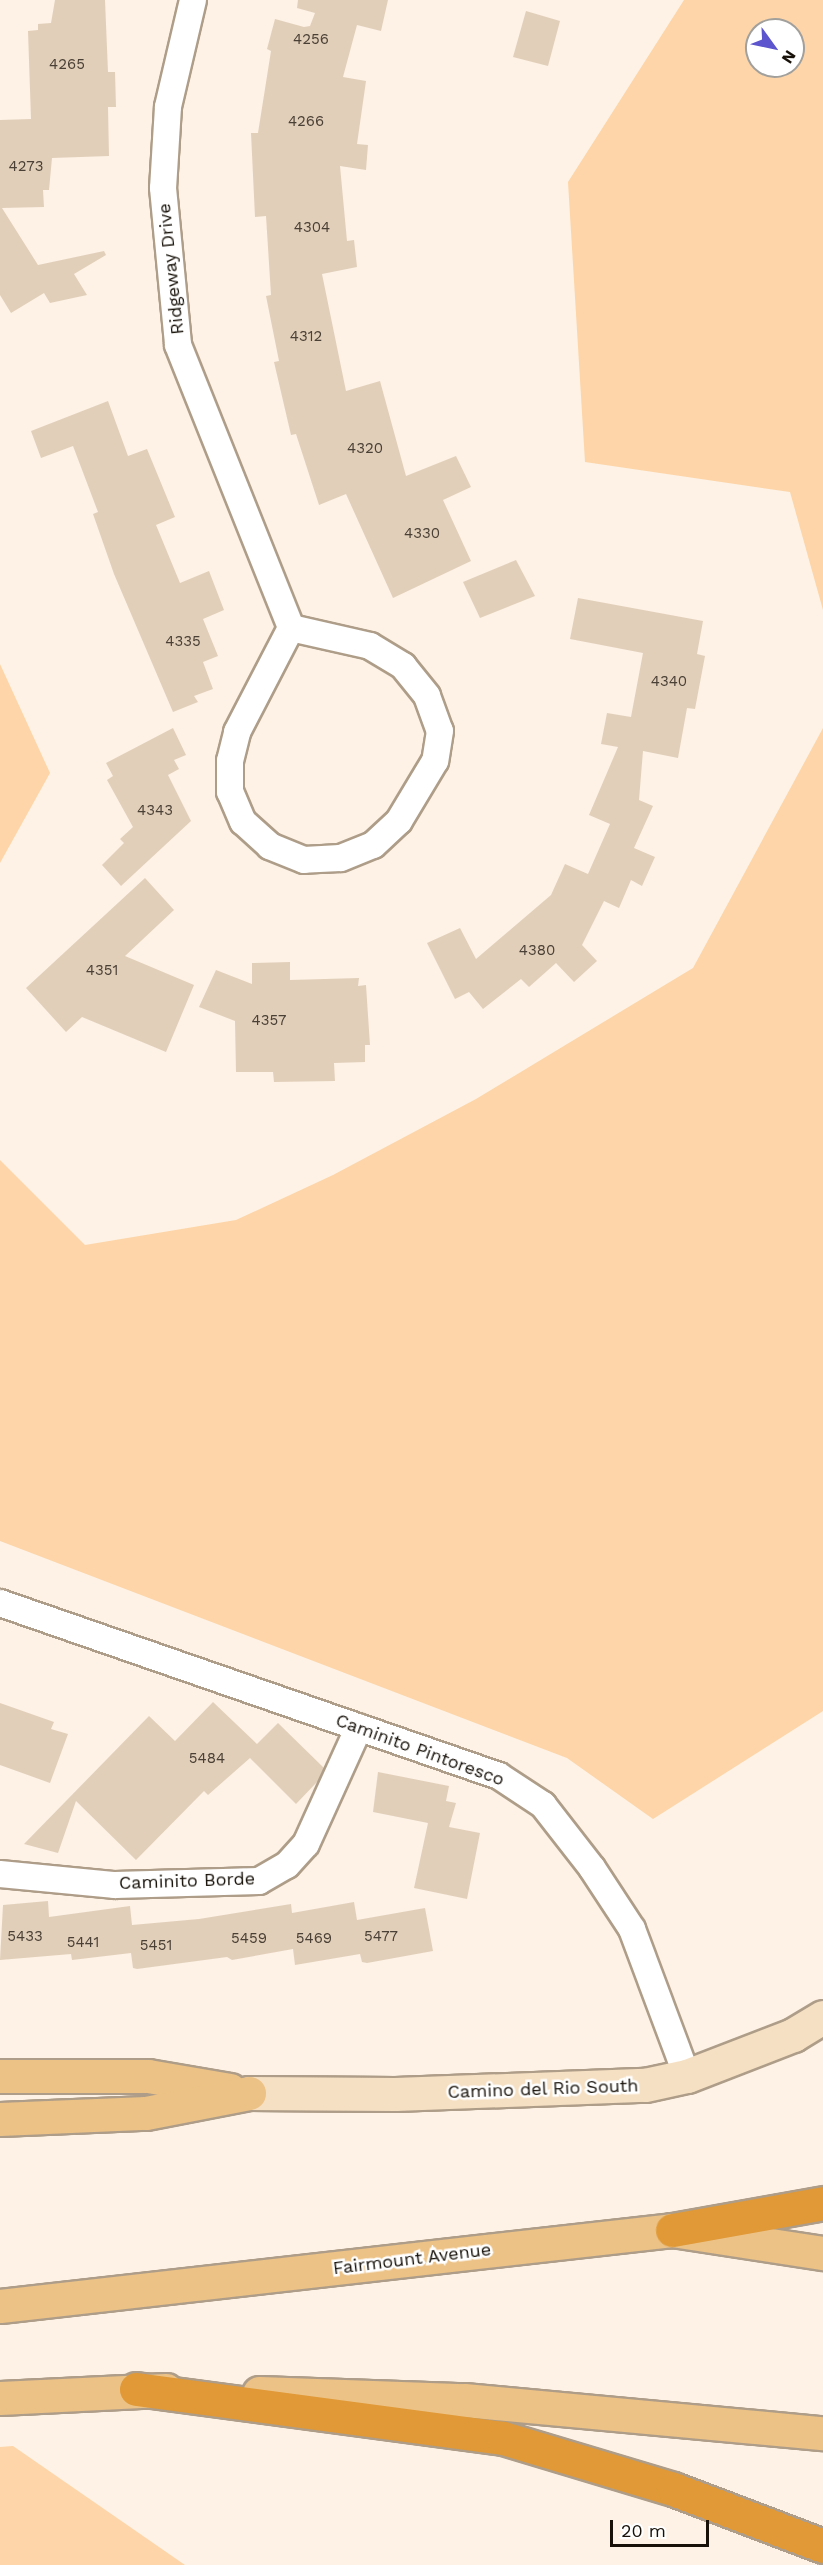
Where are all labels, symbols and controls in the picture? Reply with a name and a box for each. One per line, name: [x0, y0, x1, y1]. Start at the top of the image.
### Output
north arrow: [745, 18, 805, 78]
house number: 4256: [293, 31, 329, 49]
text: N: [778, 47, 800, 67]
house number: 4265: [49, 56, 85, 74]
house number: 4266: [288, 113, 324, 131]
house number: 4273: [9, 158, 43, 176]
street label: Ridgeway Drive: [153, 202, 189, 336]
house number: 4304: [294, 219, 330, 237]
house number: 4312: [290, 328, 322, 346]
house number: 4320: [347, 440, 383, 458]
house number: 4330: [404, 525, 440, 543]
house number: 4335: [165, 633, 201, 651]
house number: 4340: [651, 673, 687, 691]
house number: 4343: [137, 802, 173, 820]
house number: 4380: [519, 942, 555, 960]
house number: 4351: [86, 962, 118, 980]
house number: 4357: [251, 1012, 287, 1030]
street label: Caminito Pintoresco: [333, 1709, 507, 1791]
house number: 5484: [189, 1750, 225, 1768]
street label: Caminito Borde: [119, 1868, 255, 1894]
house number: 5433: [7, 1928, 43, 1946]
house number: 5477: [364, 1928, 398, 1946]
house number: 5459: [231, 1930, 267, 1948]
house number: 5469: [296, 1930, 332, 1948]
house number: 5441: [67, 1934, 99, 1952]
house number: 5451: [140, 1937, 172, 1955]
street label: Camino del Rio South: [447, 2075, 639, 2103]
street label: Fairmount Avenue: [331, 2239, 493, 2279]
scale bar: [613, 2508, 712, 2546]
text: 20 m: [621, 2520, 666, 2541]

